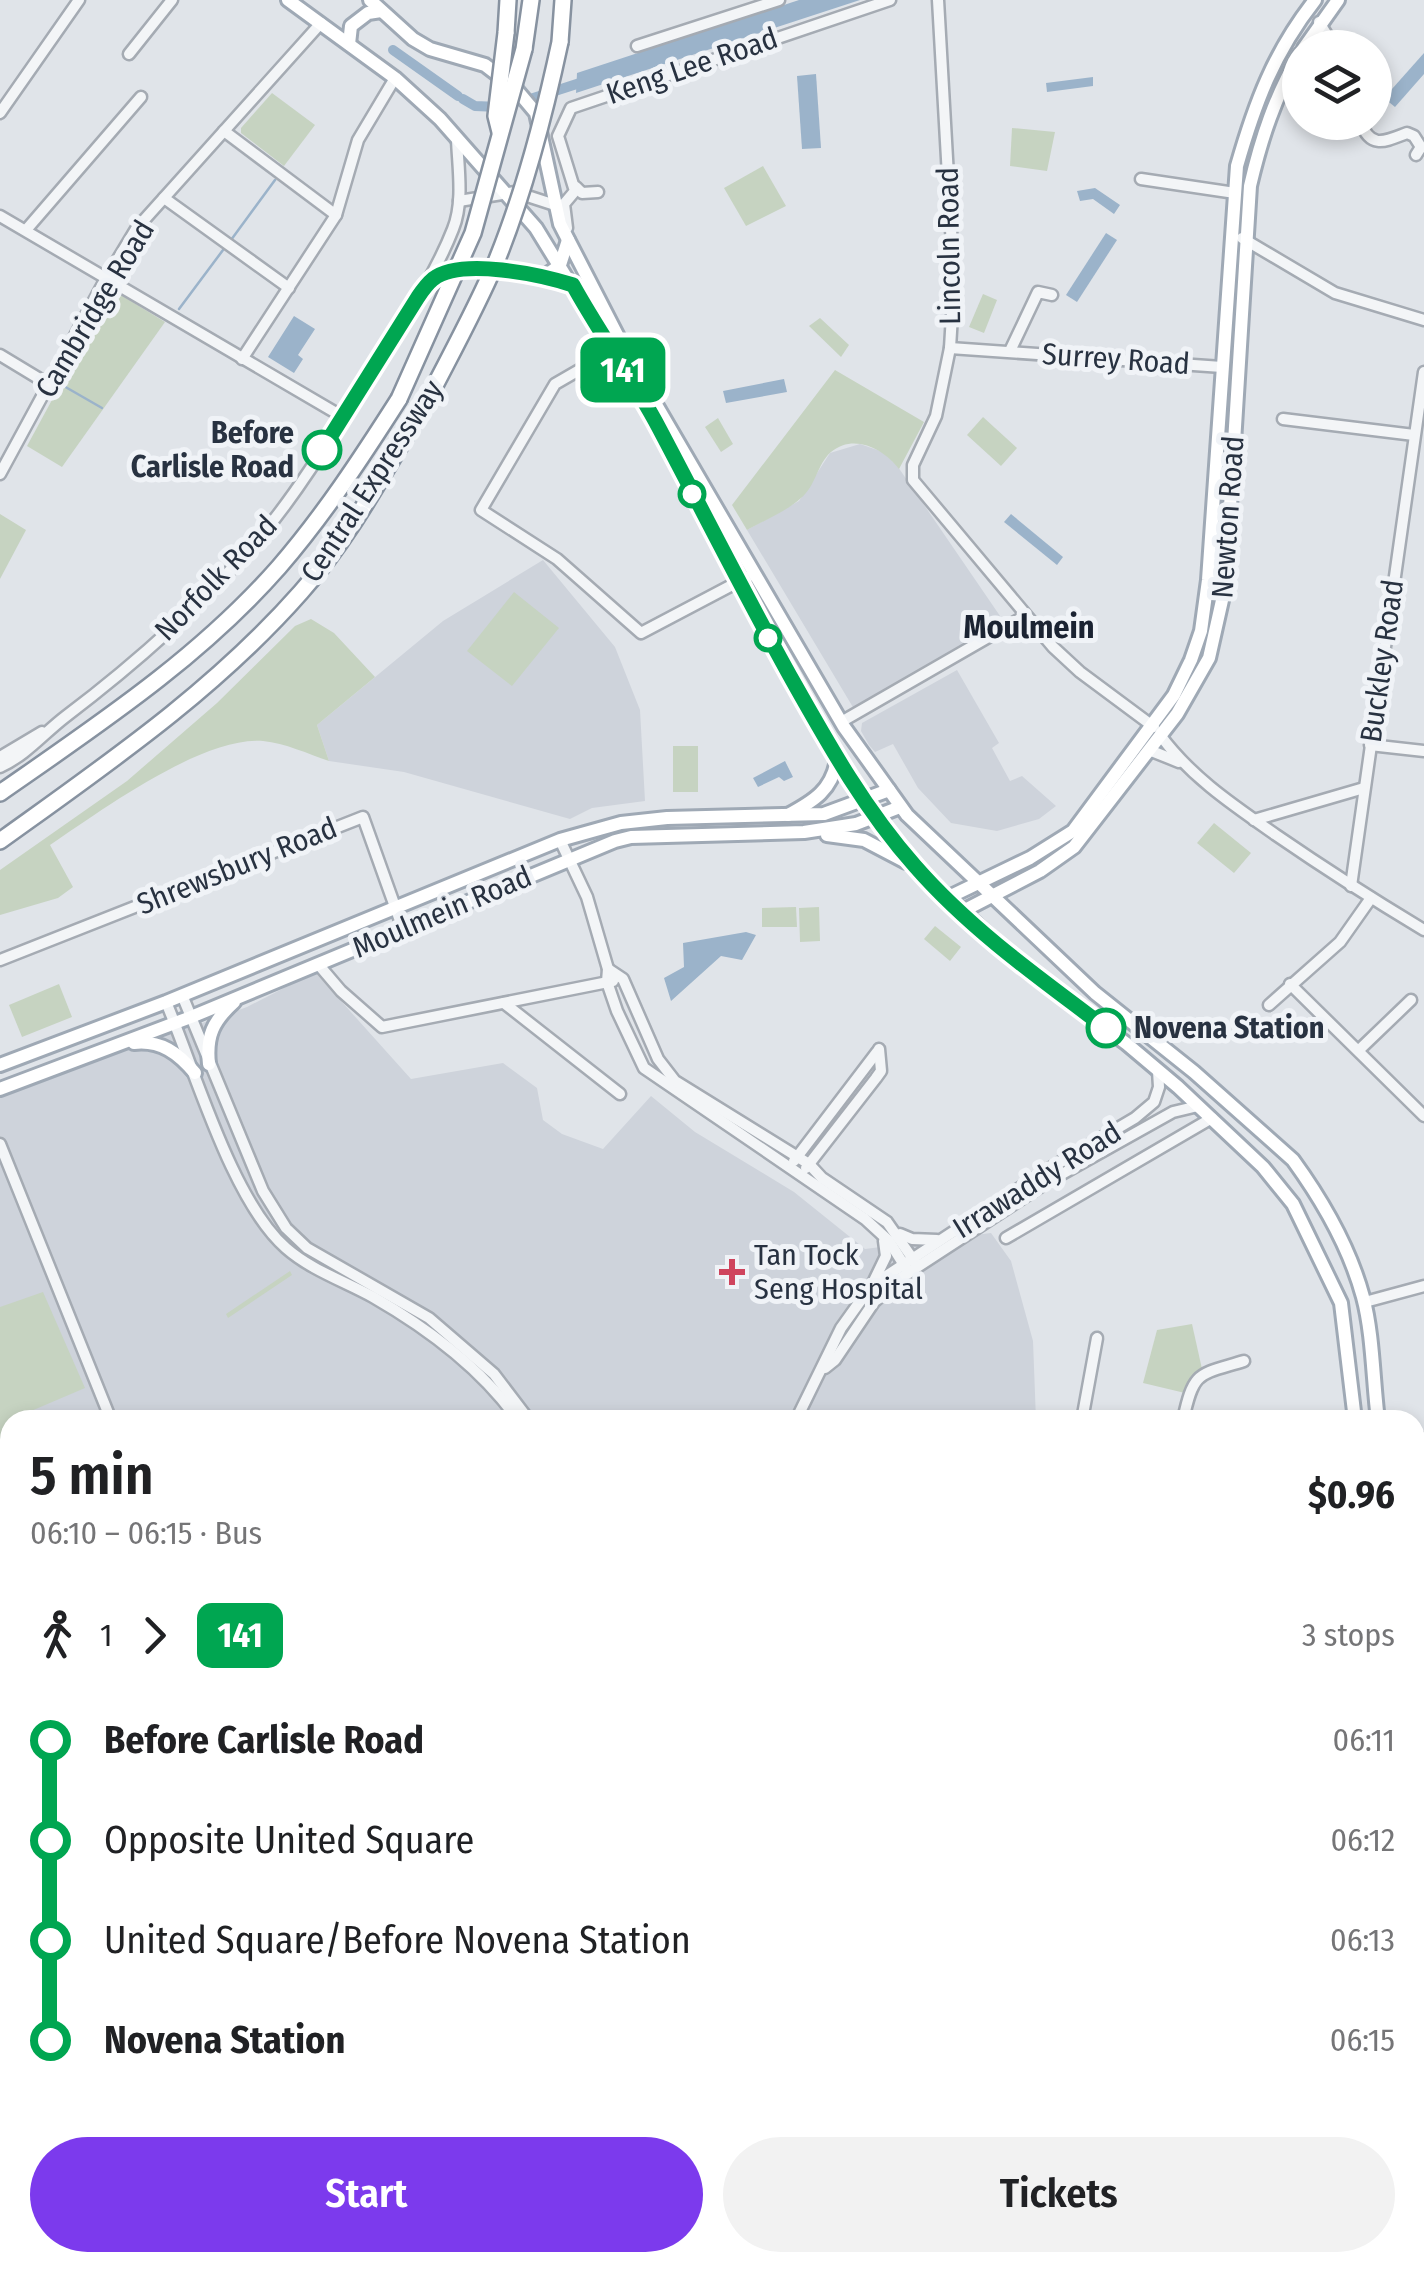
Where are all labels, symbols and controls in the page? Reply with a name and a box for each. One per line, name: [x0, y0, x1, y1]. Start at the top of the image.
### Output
street label: Keng Lee Road: [602, 20, 782, 112]
map controls: [1282, 30, 1392, 140]
button: layers: [1282, 30, 1392, 140]
street label: Lincoln Road: [930, 167, 968, 325]
street label: Cambridge Road: [28, 214, 162, 404]
street label: Surrey Road: [1041, 336, 1191, 382]
line badge: 141: [566, 338, 680, 402]
text: 141: [600, 349, 646, 391]
street label: Central Expressway: [293, 373, 451, 589]
place label: Before Carlisle Road: [131, 415, 294, 485]
marker: Before Carlisle Road: [303, 431, 341, 469]
street label: Newton Road: [1204, 435, 1252, 599]
unlabelled marker: [679, 481, 705, 507]
street label: Norfolk Road: [147, 508, 285, 648]
street label: Buckley Road: [1353, 577, 1411, 745]
district label: Moulmein: [963, 608, 1095, 646]
unlabelled marker: [755, 625, 781, 651]
street label: Shrewsbury Road: [132, 810, 342, 922]
street label: Moulmein Road: [347, 858, 537, 966]
marker: Novena Station: [1087, 1009, 1125, 1047]
place label: Novena Station: [1134, 1010, 1325, 1046]
street label: Irrawaddy Road: [946, 1114, 1128, 1246]
place label: Tan Tock Seng Hospital: [754, 1237, 923, 1307]
marker: Tan Tock Seng Hospital: [719, 1259, 745, 1285]
text: 5 min: [30, 1443, 153, 1509]
text: $0.96: [1308, 1472, 1395, 1518]
text: 06:10 – 06:15 · Bus: [30, 1514, 262, 1552]
icon: walk: [30, 1608, 85, 1663]
icon: forward: [127, 1608, 182, 1663]
text: 141: [217, 1614, 263, 1656]
text: 1: [100, 1616, 112, 1654]
text: 3 stops: [1302, 1616, 1395, 1654]
text: Before Carlisle Road: [104, 1717, 424, 1763]
text: 06:11: [1332, 1721, 1395, 1759]
text: Opposite United Square: [104, 1817, 474, 1863]
text: 06:12: [1330, 1821, 1395, 1859]
text: United Square/Before Novena Station: [104, 1917, 691, 1963]
text: 06:13: [1330, 1921, 1395, 1959]
text: Novena Station: [104, 2017, 345, 2063]
text: 06:15: [1330, 2021, 1395, 2059]
button: Start: [30, 2137, 703, 2252]
button: Tickets: [723, 2137, 1395, 2252]

